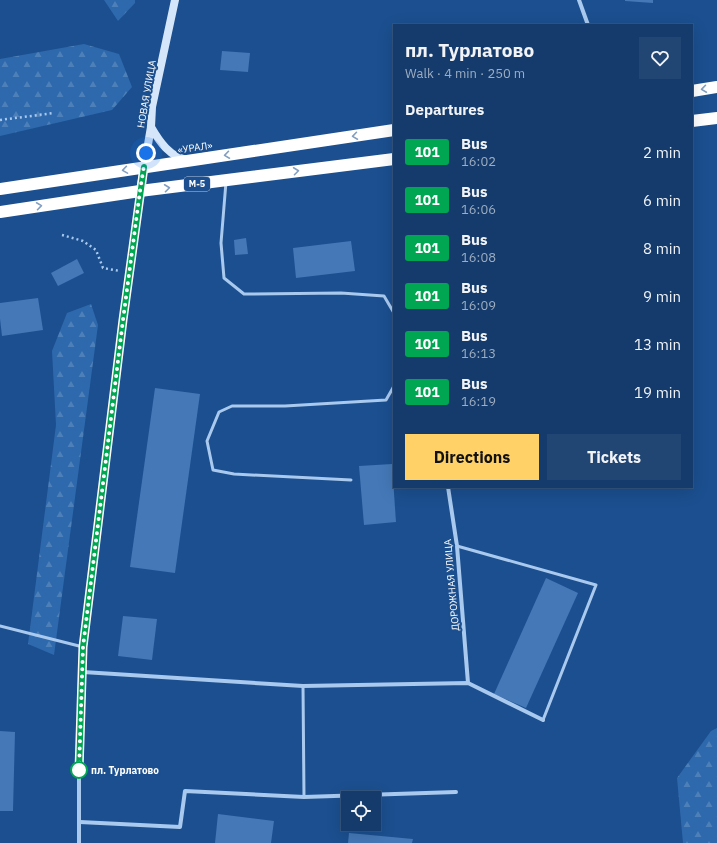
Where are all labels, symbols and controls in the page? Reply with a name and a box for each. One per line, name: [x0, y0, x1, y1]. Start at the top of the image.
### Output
button: heart: [639, 37, 681, 79]
text: пл. Турлатово: [405, 38, 534, 62]
street label: НОВАЯ УЛИЦА: [134, 58, 159, 129]
text: Walk · 4 min · 250 m: [405, 65, 525, 82]
one-way arrow: [701, 84, 708, 93]
text: Departures: [405, 100, 484, 119]
one-way arrow: [352, 131, 358, 140]
text: Bus: [461, 134, 488, 153]
street label: «УРАЛ»: [177, 139, 213, 156]
your location: [136, 143, 156, 163]
text: 101: [414, 143, 440, 161]
text: 2 min: [643, 143, 681, 162]
one-way arrow: [224, 150, 230, 159]
text: 16:02: [461, 153, 496, 170]
one-way arrow: [122, 165, 128, 174]
one-way arrow: [293, 167, 299, 176]
road number: М-5: [184, 177, 210, 191]
text: Bus: [461, 182, 488, 201]
one-way arrow: [164, 183, 170, 192]
text: 101: [414, 191, 440, 209]
text: 6 min: [643, 191, 681, 210]
text: 16:06: [461, 201, 496, 218]
one-way arrow: [36, 202, 42, 211]
text: Bus: [461, 230, 488, 249]
text: 101: [414, 239, 440, 257]
text: 8 min: [643, 239, 681, 258]
text: 16:08: [461, 249, 496, 266]
text: Bus: [461, 278, 488, 297]
text: 101: [414, 287, 440, 305]
text: 9 min: [643, 287, 681, 306]
text: 16:09: [461, 297, 496, 314]
text: Bus: [461, 326, 488, 345]
text: 101: [414, 335, 440, 353]
text: 13 min: [634, 335, 681, 354]
text: 16:13: [461, 345, 496, 362]
text: Bus: [461, 374, 488, 393]
text: 101: [414, 383, 440, 401]
text: 19 min: [634, 383, 681, 402]
text: 16:19: [461, 393, 496, 410]
button: Directions: [405, 434, 539, 480]
button: Tickets: [547, 434, 681, 480]
street label: ДОРОЖНАЯ УЛИЦА: [441, 538, 462, 631]
marker: пл. Турлатово: [70, 761, 88, 779]
place label: пл. Турлатово: [91, 764, 159, 777]
map controls: [341, 791, 381, 831]
button: locate: [341, 791, 381, 831]

